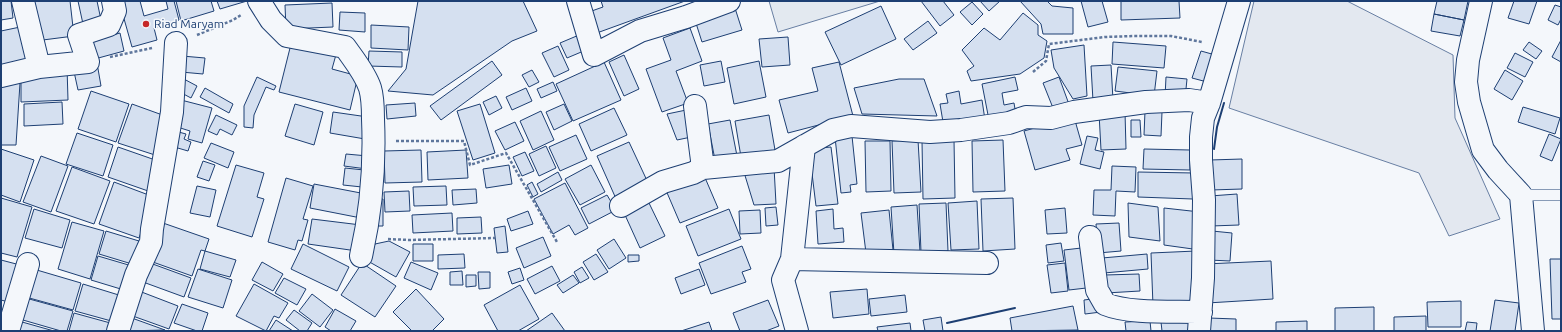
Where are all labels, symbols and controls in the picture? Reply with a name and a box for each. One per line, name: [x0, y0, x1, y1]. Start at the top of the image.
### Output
place label: Riad Maryam: [154, 17, 224, 30]
marker: Riad Maryam: [141, 19, 151, 29]

